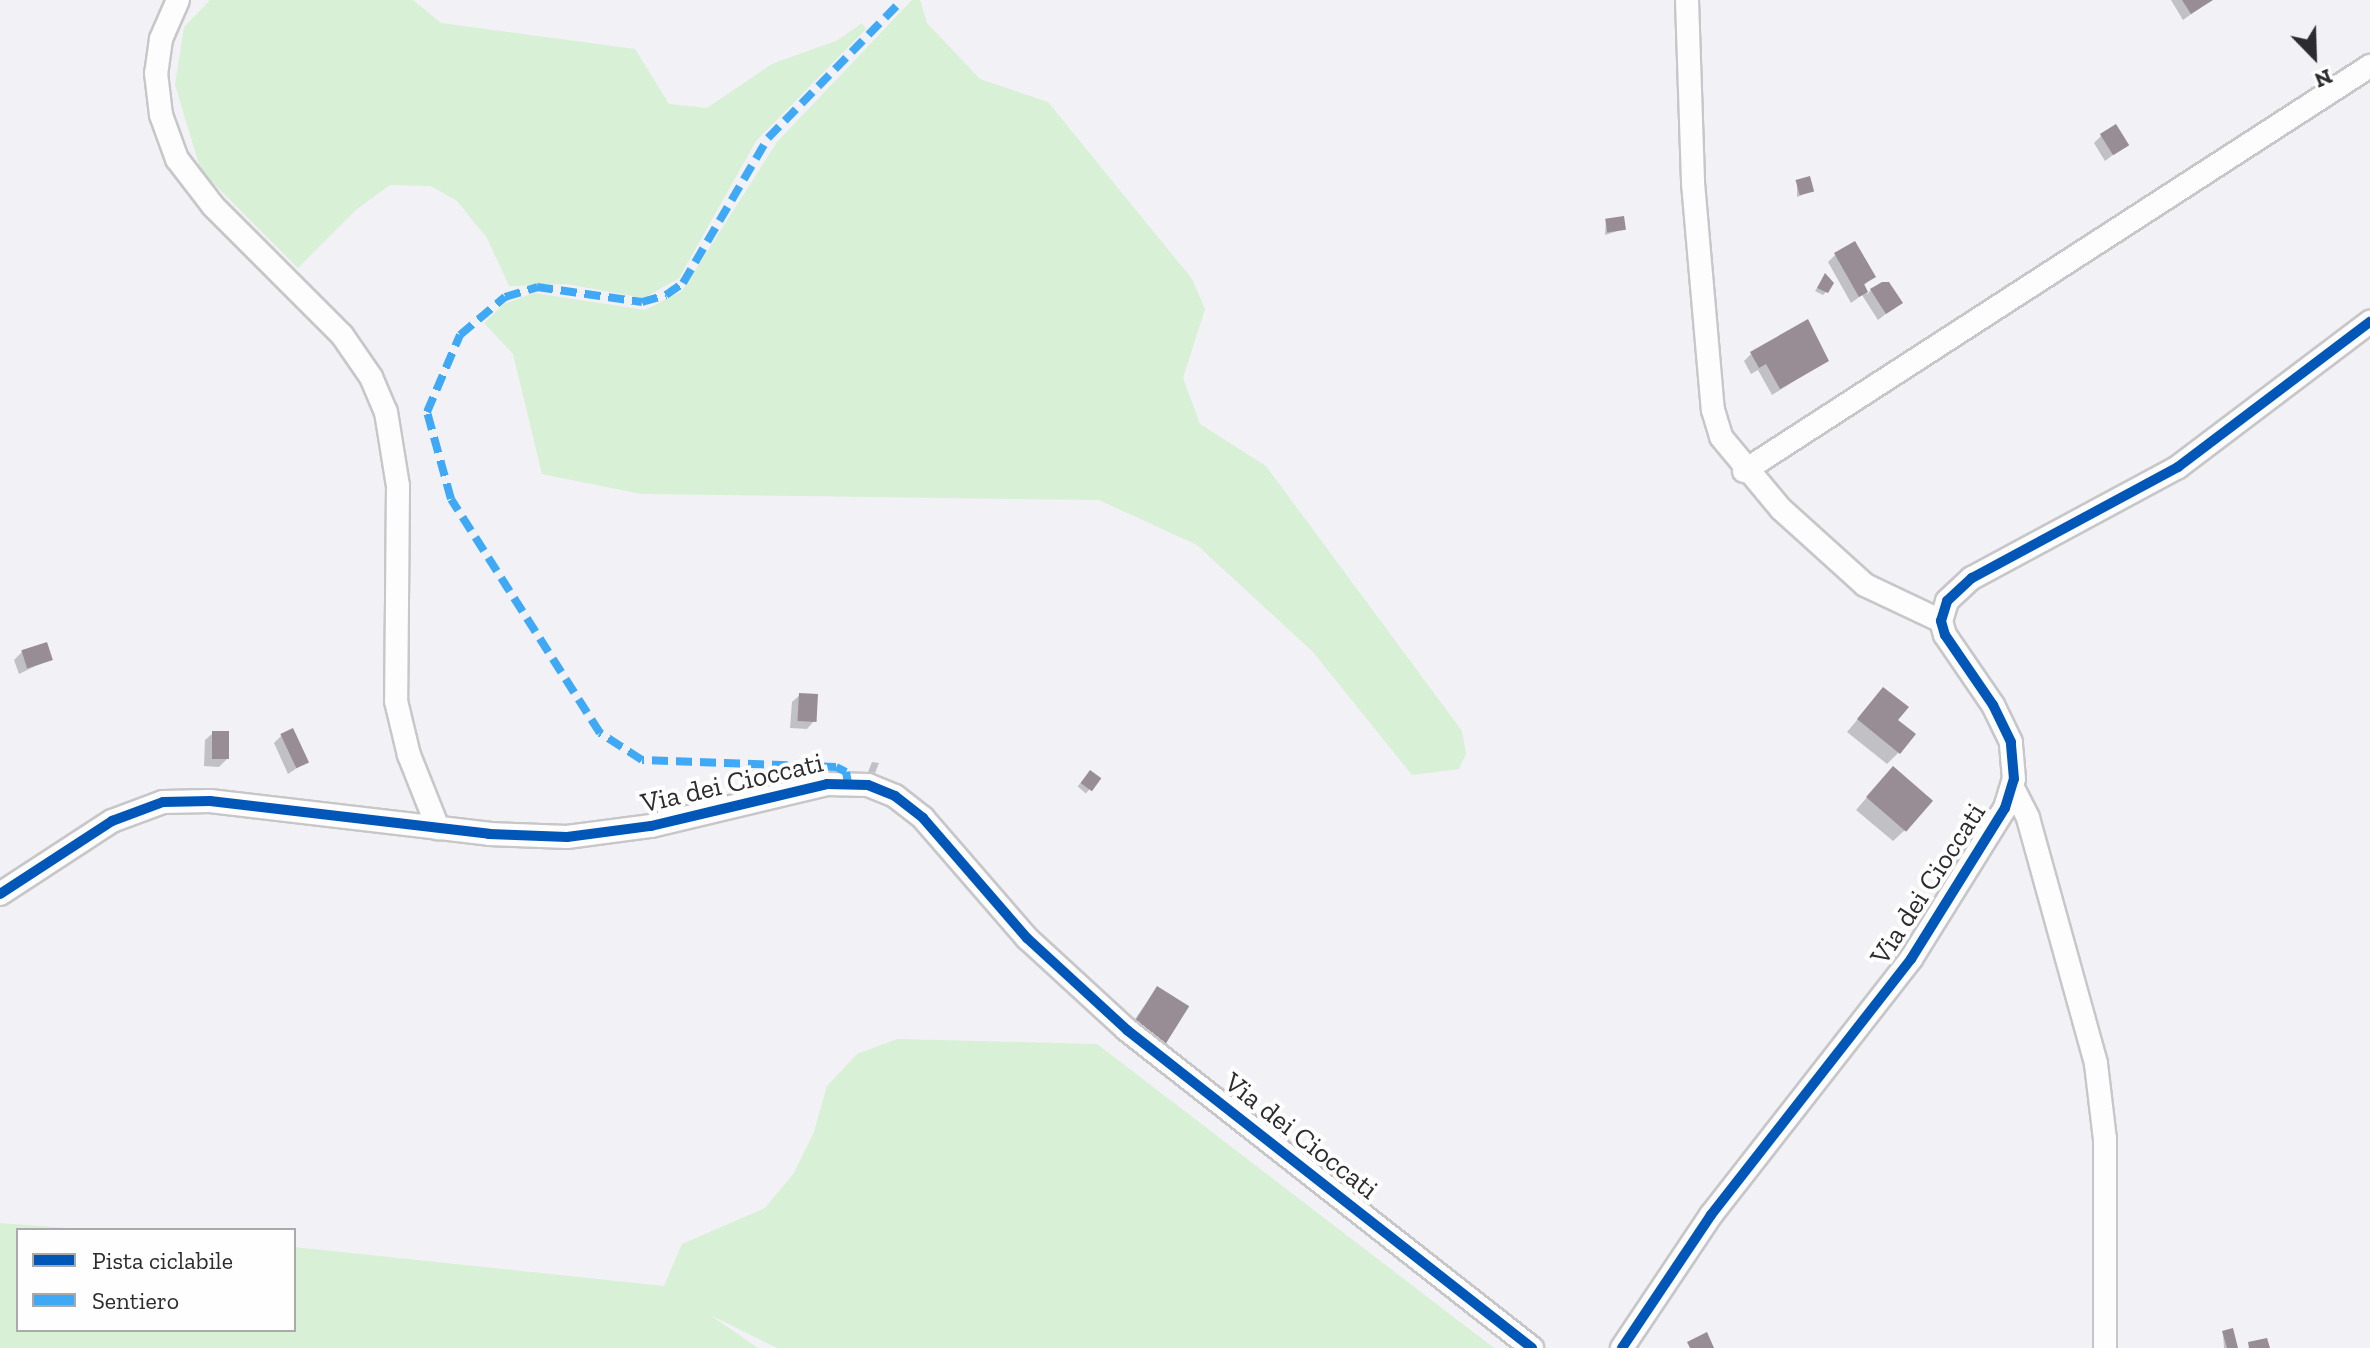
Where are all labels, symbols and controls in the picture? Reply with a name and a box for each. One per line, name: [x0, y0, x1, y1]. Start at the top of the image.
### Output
north arrow: [2274, 16, 2354, 96]
text: N: [2311, 63, 2337, 94]
street label: Via dei Cioccati: [638, 746, 826, 820]
street label: Via dei Cioccati: [1863, 797, 1993, 971]
street label: Via dei Cioccati: [1217, 1066, 1385, 1206]
legend: [16, 1228, 296, 1332]
text: Pista ciclabile: [92, 1246, 233, 1275]
text: Sentiero: [92, 1286, 179, 1315]

